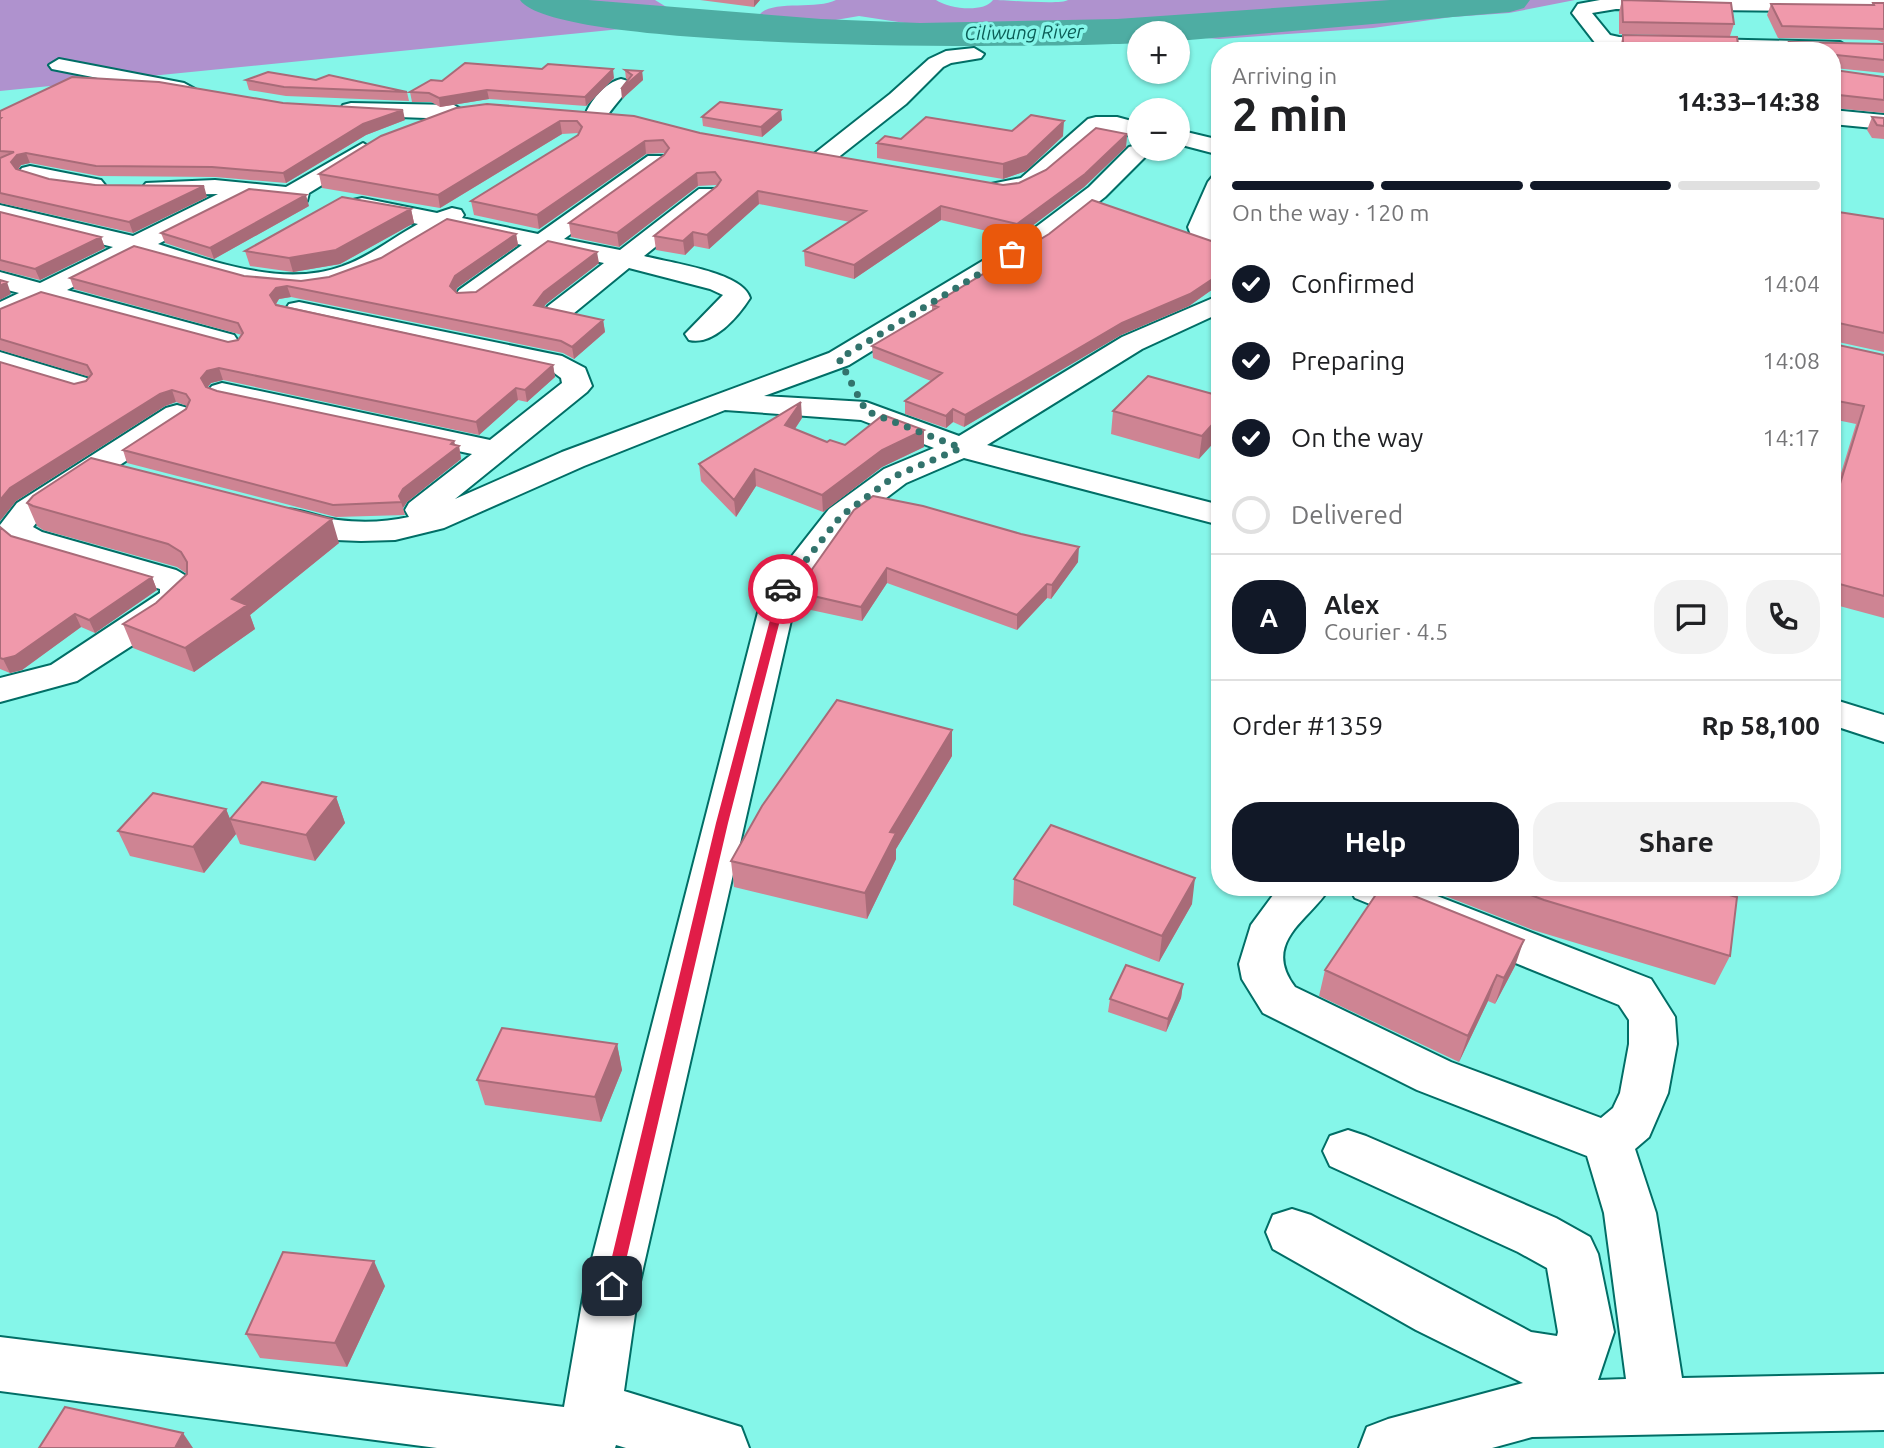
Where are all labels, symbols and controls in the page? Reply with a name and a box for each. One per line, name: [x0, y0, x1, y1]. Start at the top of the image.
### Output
water label: Ciliwung River: [964, 20, 1085, 44]
map controls: [1127, 21, 1190, 161]
button: +: [1127, 21, 1190, 84]
text: Arriving in: [1232, 63, 1337, 88]
text: 14:33–14:38: [1677, 87, 1820, 116]
text: 2 min: [1232, 88, 1348, 140]
button: −: [1127, 98, 1190, 161]
text: On the way · 120 m: [1232, 200, 1429, 225]
pin: [982, 224, 1042, 284]
icon: bag: [993, 235, 1031, 273]
icon: check: [1232, 265, 1270, 303]
text: Confirmed: [1291, 269, 1415, 298]
text: 14:04: [1762, 271, 1820, 296]
icon: check: [1232, 342, 1270, 380]
text: Preparing: [1291, 346, 1405, 375]
text: 14:08: [1762, 348, 1820, 373]
icon: check: [1232, 419, 1270, 457]
text: On the way: [1291, 423, 1423, 452]
text: 14:17: [1762, 425, 1820, 450]
text: Delivered: [1291, 500, 1403, 529]
courier: [748, 554, 818, 624]
icon: car: [764, 570, 802, 608]
button: chat: [1654, 580, 1728, 654]
button: phone: [1746, 580, 1820, 654]
text: Alex: [1324, 590, 1379, 619]
text: A: [1260, 603, 1278, 632]
text: Courier · 4.5: [1324, 619, 1448, 644]
text: Order #1359: [1232, 711, 1383, 740]
text: Rp 58,100: [1701, 711, 1820, 740]
button: Help: [1232, 802, 1519, 882]
button: Share: [1533, 802, 1820, 882]
pin: [582, 1256, 642, 1316]
icon: home: [593, 1267, 631, 1305]

